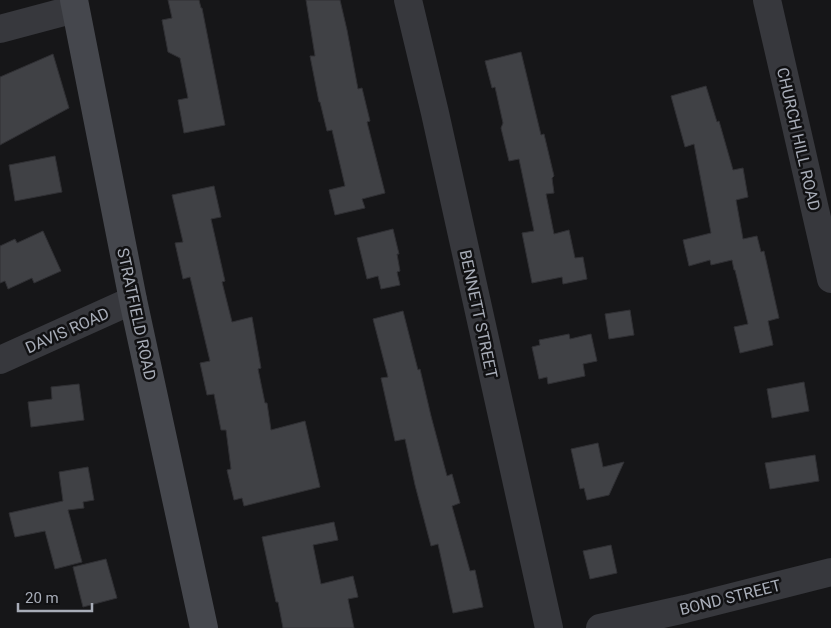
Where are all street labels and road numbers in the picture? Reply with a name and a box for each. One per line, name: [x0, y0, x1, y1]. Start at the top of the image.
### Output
street label: CHURCH HILL ROAD: [773, 66, 824, 213]
street label: STRATFIELD ROAD: [113, 246, 160, 382]
street label: BENNETT STREET: [456, 248, 501, 380]
street label: DAVIS ROAD: [22, 304, 112, 357]
street label: BOND STREET: [678, 576, 783, 619]

